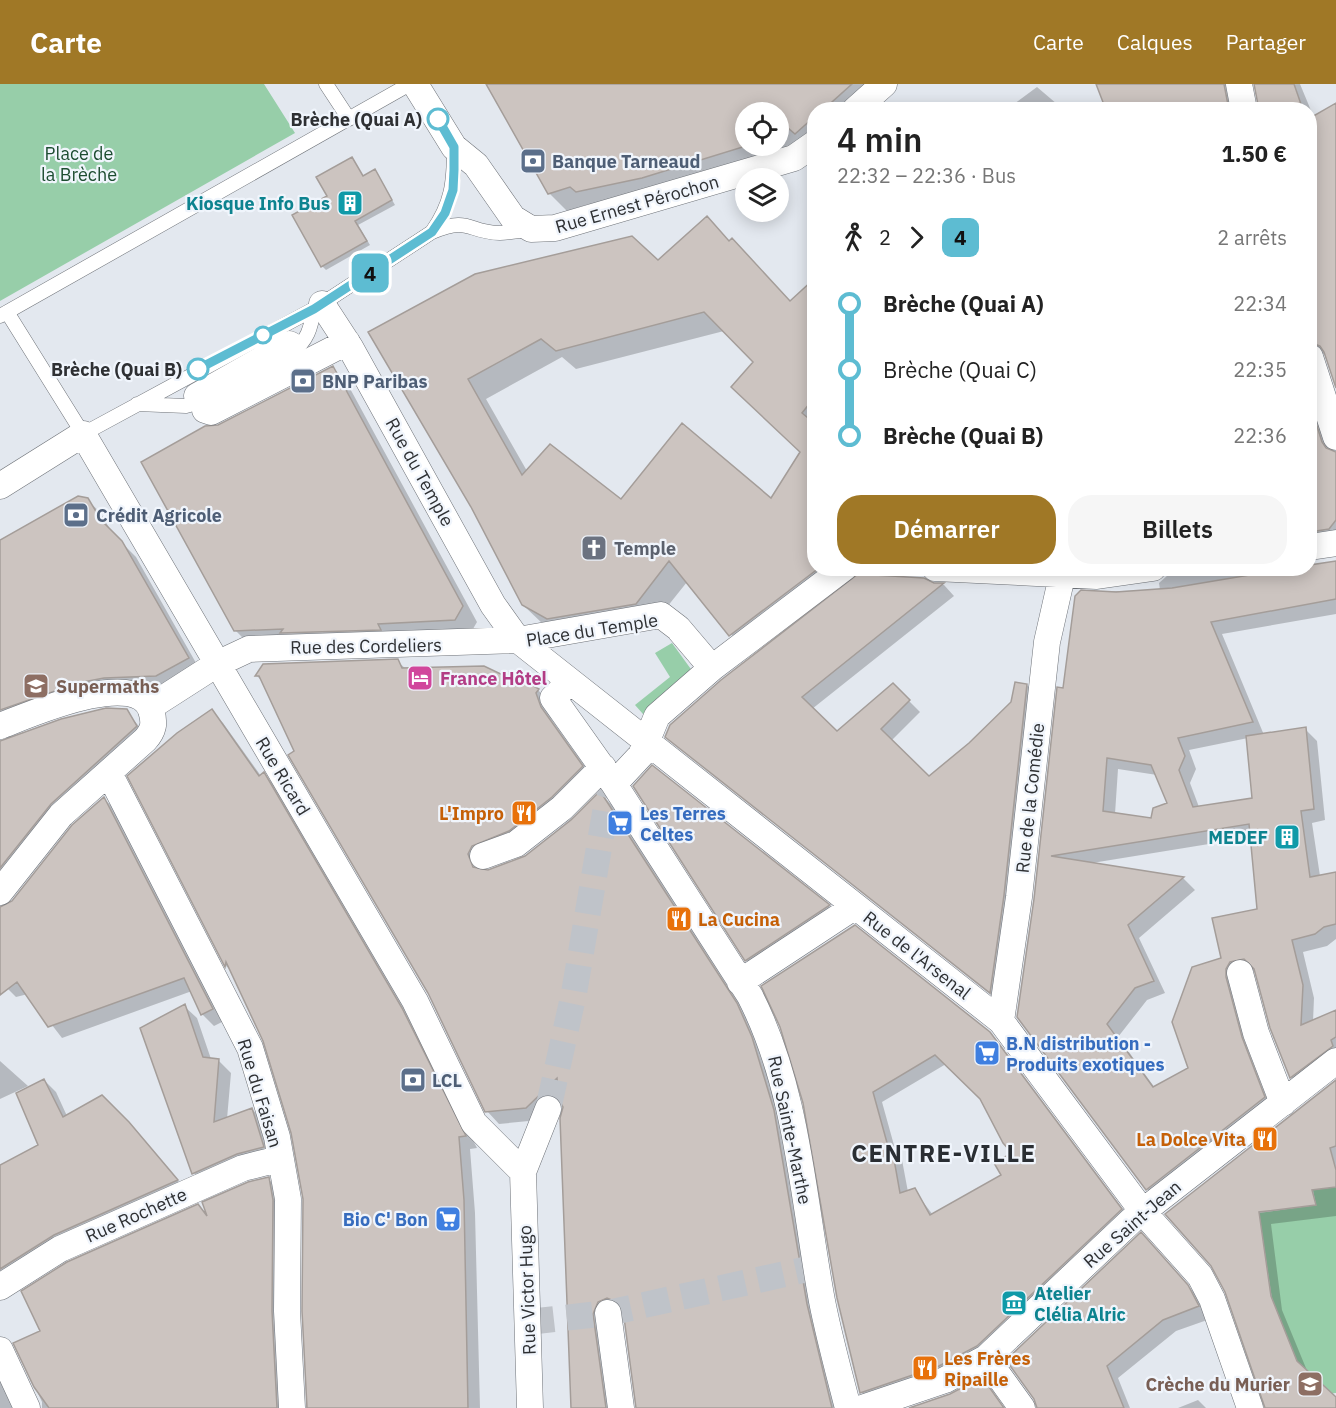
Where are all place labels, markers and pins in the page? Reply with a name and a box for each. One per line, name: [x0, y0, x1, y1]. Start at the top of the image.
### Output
place label: Brèche (Quai A): [291, 108, 422, 131]
marker: Brèche (Quai A): [427, 108, 449, 130]
bank icon: Banque Tarneaud: [518, 146, 548, 176]
place label: Banque Tarneaud: [552, 150, 701, 173]
building icon: Kiosque Info Bus: [335, 188, 365, 218]
place label: Kiosque Info Bus: [186, 192, 330, 215]
unlabelled marker: [254, 326, 272, 344]
place label: Brèche (Quai B): [51, 358, 182, 381]
marker: Brèche (Quai B): [187, 358, 209, 380]
bank icon: BNP Paribas: [288, 366, 318, 396]
place label: BNP Paribas: [322, 370, 428, 393]
bank icon: Crédit Agricole: [61, 500, 91, 530]
place label: Crédit Agricole: [96, 504, 222, 527]
church icon: Temple: [579, 533, 609, 563]
place label: Temple: [614, 537, 676, 560]
hotel icon: France Hôtel: [405, 663, 435, 693]
place label: France Hôtel: [440, 667, 548, 690]
school or university icon: Supermaths: [21, 671, 51, 701]
place label: Supermaths: [56, 675, 159, 698]
restaurant icon: L'Impro: [509, 798, 539, 828]
place label: L'Impro: [439, 802, 504, 825]
place label: Les Terres Celtes: [640, 802, 726, 846]
supermarket icon: Les Terres Celtes: [605, 808, 635, 838]
building icon: MEDEF: [1272, 822, 1302, 852]
place label: MEDEF: [1208, 826, 1268, 849]
restaurant icon: La Cucina: [664, 904, 694, 934]
place label: La Cucina: [698, 908, 780, 931]
place label: B.N distribution - Produits exotiques: [1006, 1032, 1165, 1076]
supermarket icon: B.N distribution - Produits exotiques: [972, 1038, 1002, 1068]
bank icon: LCL: [398, 1065, 428, 1095]
place label: LCL: [432, 1069, 462, 1092]
restaurant icon: La Dolce Vita: [1250, 1124, 1280, 1154]
place label: La Dolce Vita: [1136, 1128, 1246, 1151]
supermarket icon: Bio C' Bon: [433, 1204, 463, 1234]
place label: Bio C' Bon: [343, 1208, 428, 1231]
place label: Atelier Clélia Alric: [1034, 1282, 1126, 1326]
museum icon: Atelier Clélia Alric: [999, 1288, 1029, 1318]
place label: Les Frères Ripaille: [944, 1347, 1030, 1391]
restaurant icon: Les Frères Ripaille: [910, 1353, 940, 1383]
school or university icon: Crèche du Murier: [1295, 1369, 1325, 1399]
place label: Crèche du Murier: [1145, 1373, 1290, 1396]

